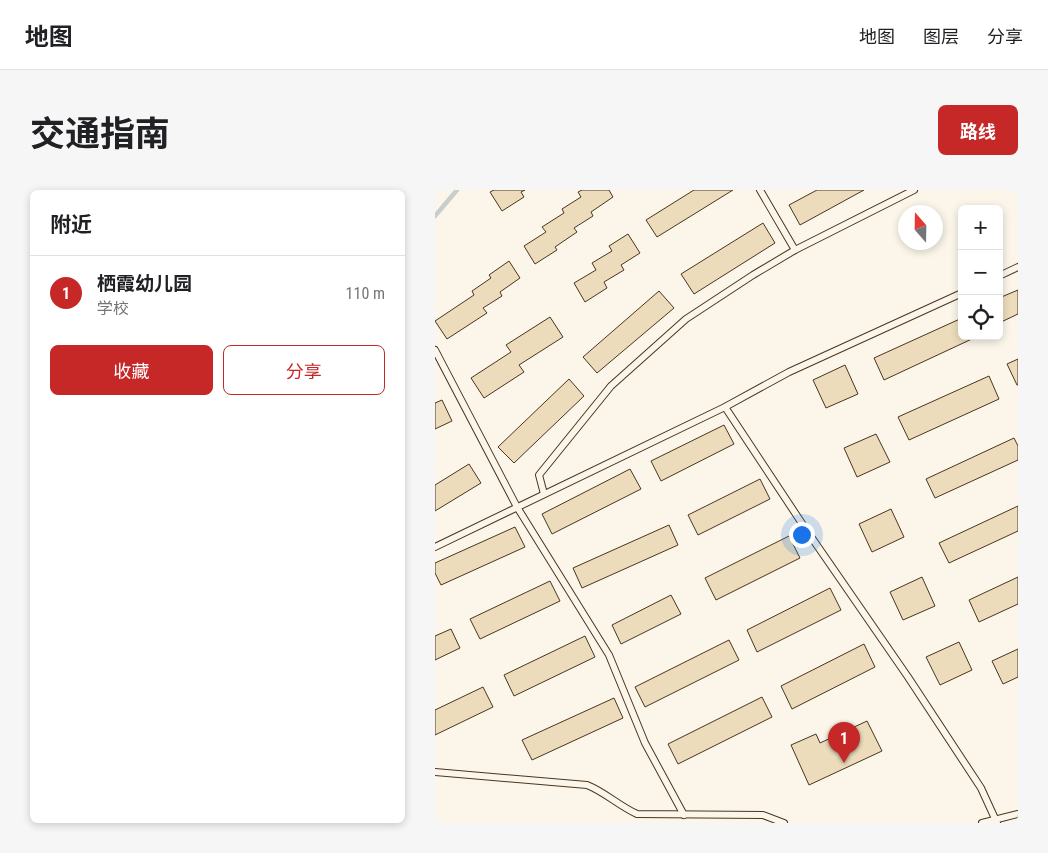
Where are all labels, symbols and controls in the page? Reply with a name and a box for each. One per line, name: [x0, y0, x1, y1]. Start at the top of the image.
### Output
text: 地图: [25, 23, 73, 51]
text: 地图: [859, 26, 895, 47]
text: 图层: [923, 26, 959, 47]
text: 分享: [987, 26, 1023, 47]
button: 路线: [938, 105, 1018, 155]
text: 交通指南: [30, 114, 170, 155]
north arrow: [898, 205, 943, 250]
map controls: [958, 205, 1003, 340]
button: +: [958, 205, 1003, 250]
text: 附近: [50, 213, 92, 237]
button: −: [958, 250, 1003, 295]
text: 栖霞幼儿园: [97, 272, 192, 295]
text: 1: [62, 284, 70, 303]
text: 110 m: [346, 284, 385, 303]
button: locate: [958, 295, 1003, 340]
text: 学校: [97, 299, 129, 318]
button: 收藏: [50, 345, 213, 395]
button: 分享: [223, 345, 385, 395]
your location: [789, 522, 815, 548]
pin: 1: [828, 722, 860, 763]

